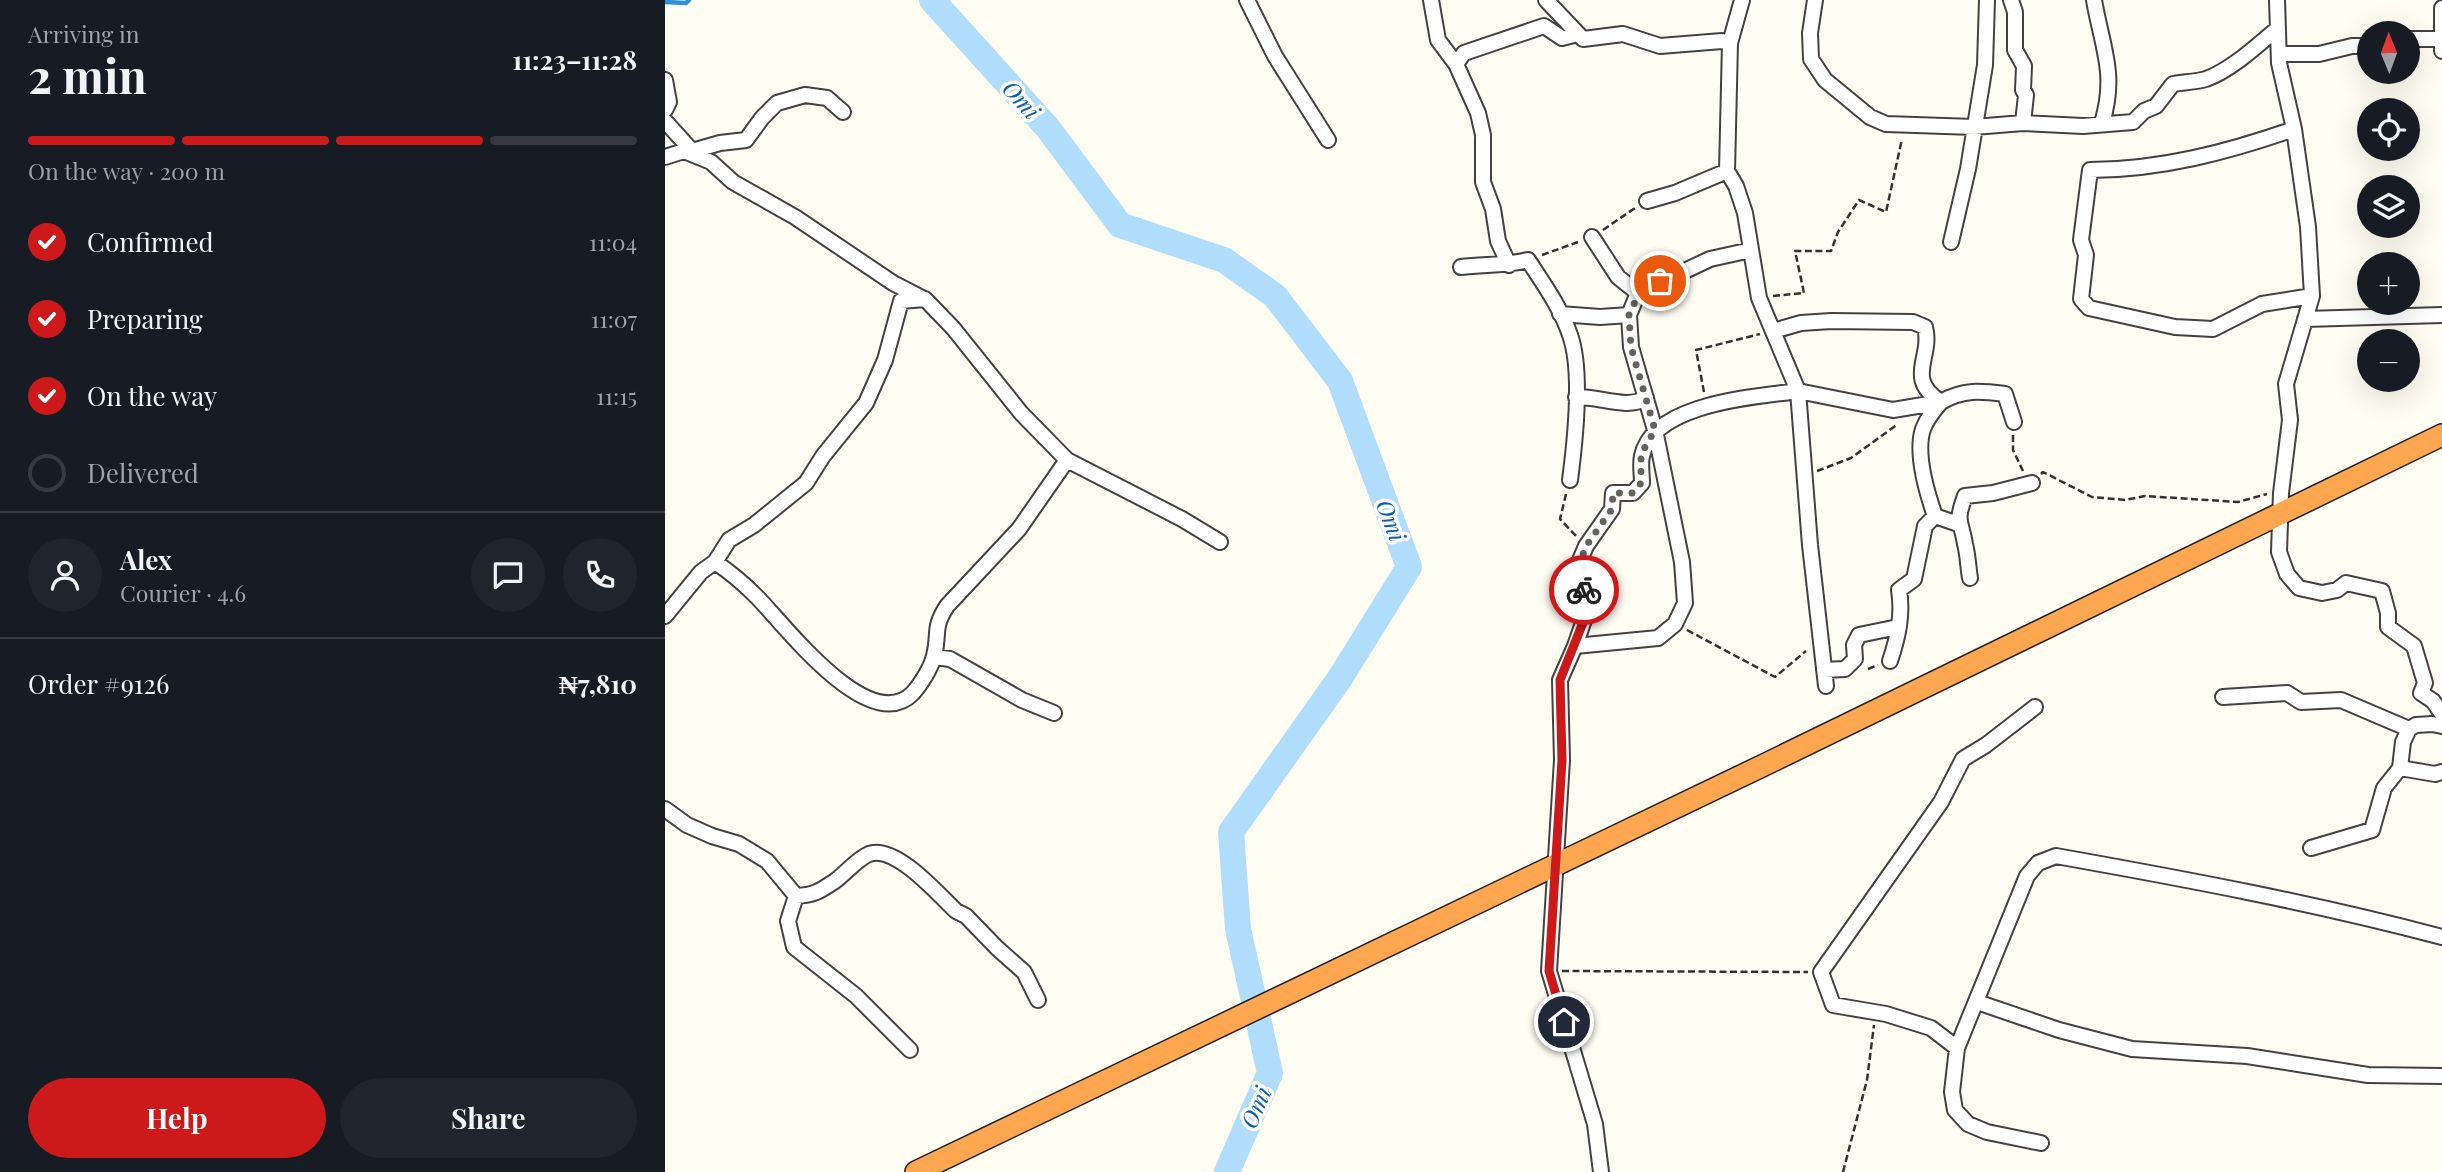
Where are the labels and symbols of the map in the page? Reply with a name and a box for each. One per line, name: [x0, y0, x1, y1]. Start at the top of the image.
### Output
north arrow: [2357, 21, 2420, 84]
water label: Omi: [996, 73, 1048, 126]
pin: [1630, 251, 1690, 311]
water label: Omi: [1370, 495, 1414, 546]
courier: [1549, 555, 1619, 625]
pin: [1534, 992, 1594, 1052]
water label: Omi: [1232, 1080, 1278, 1133]

